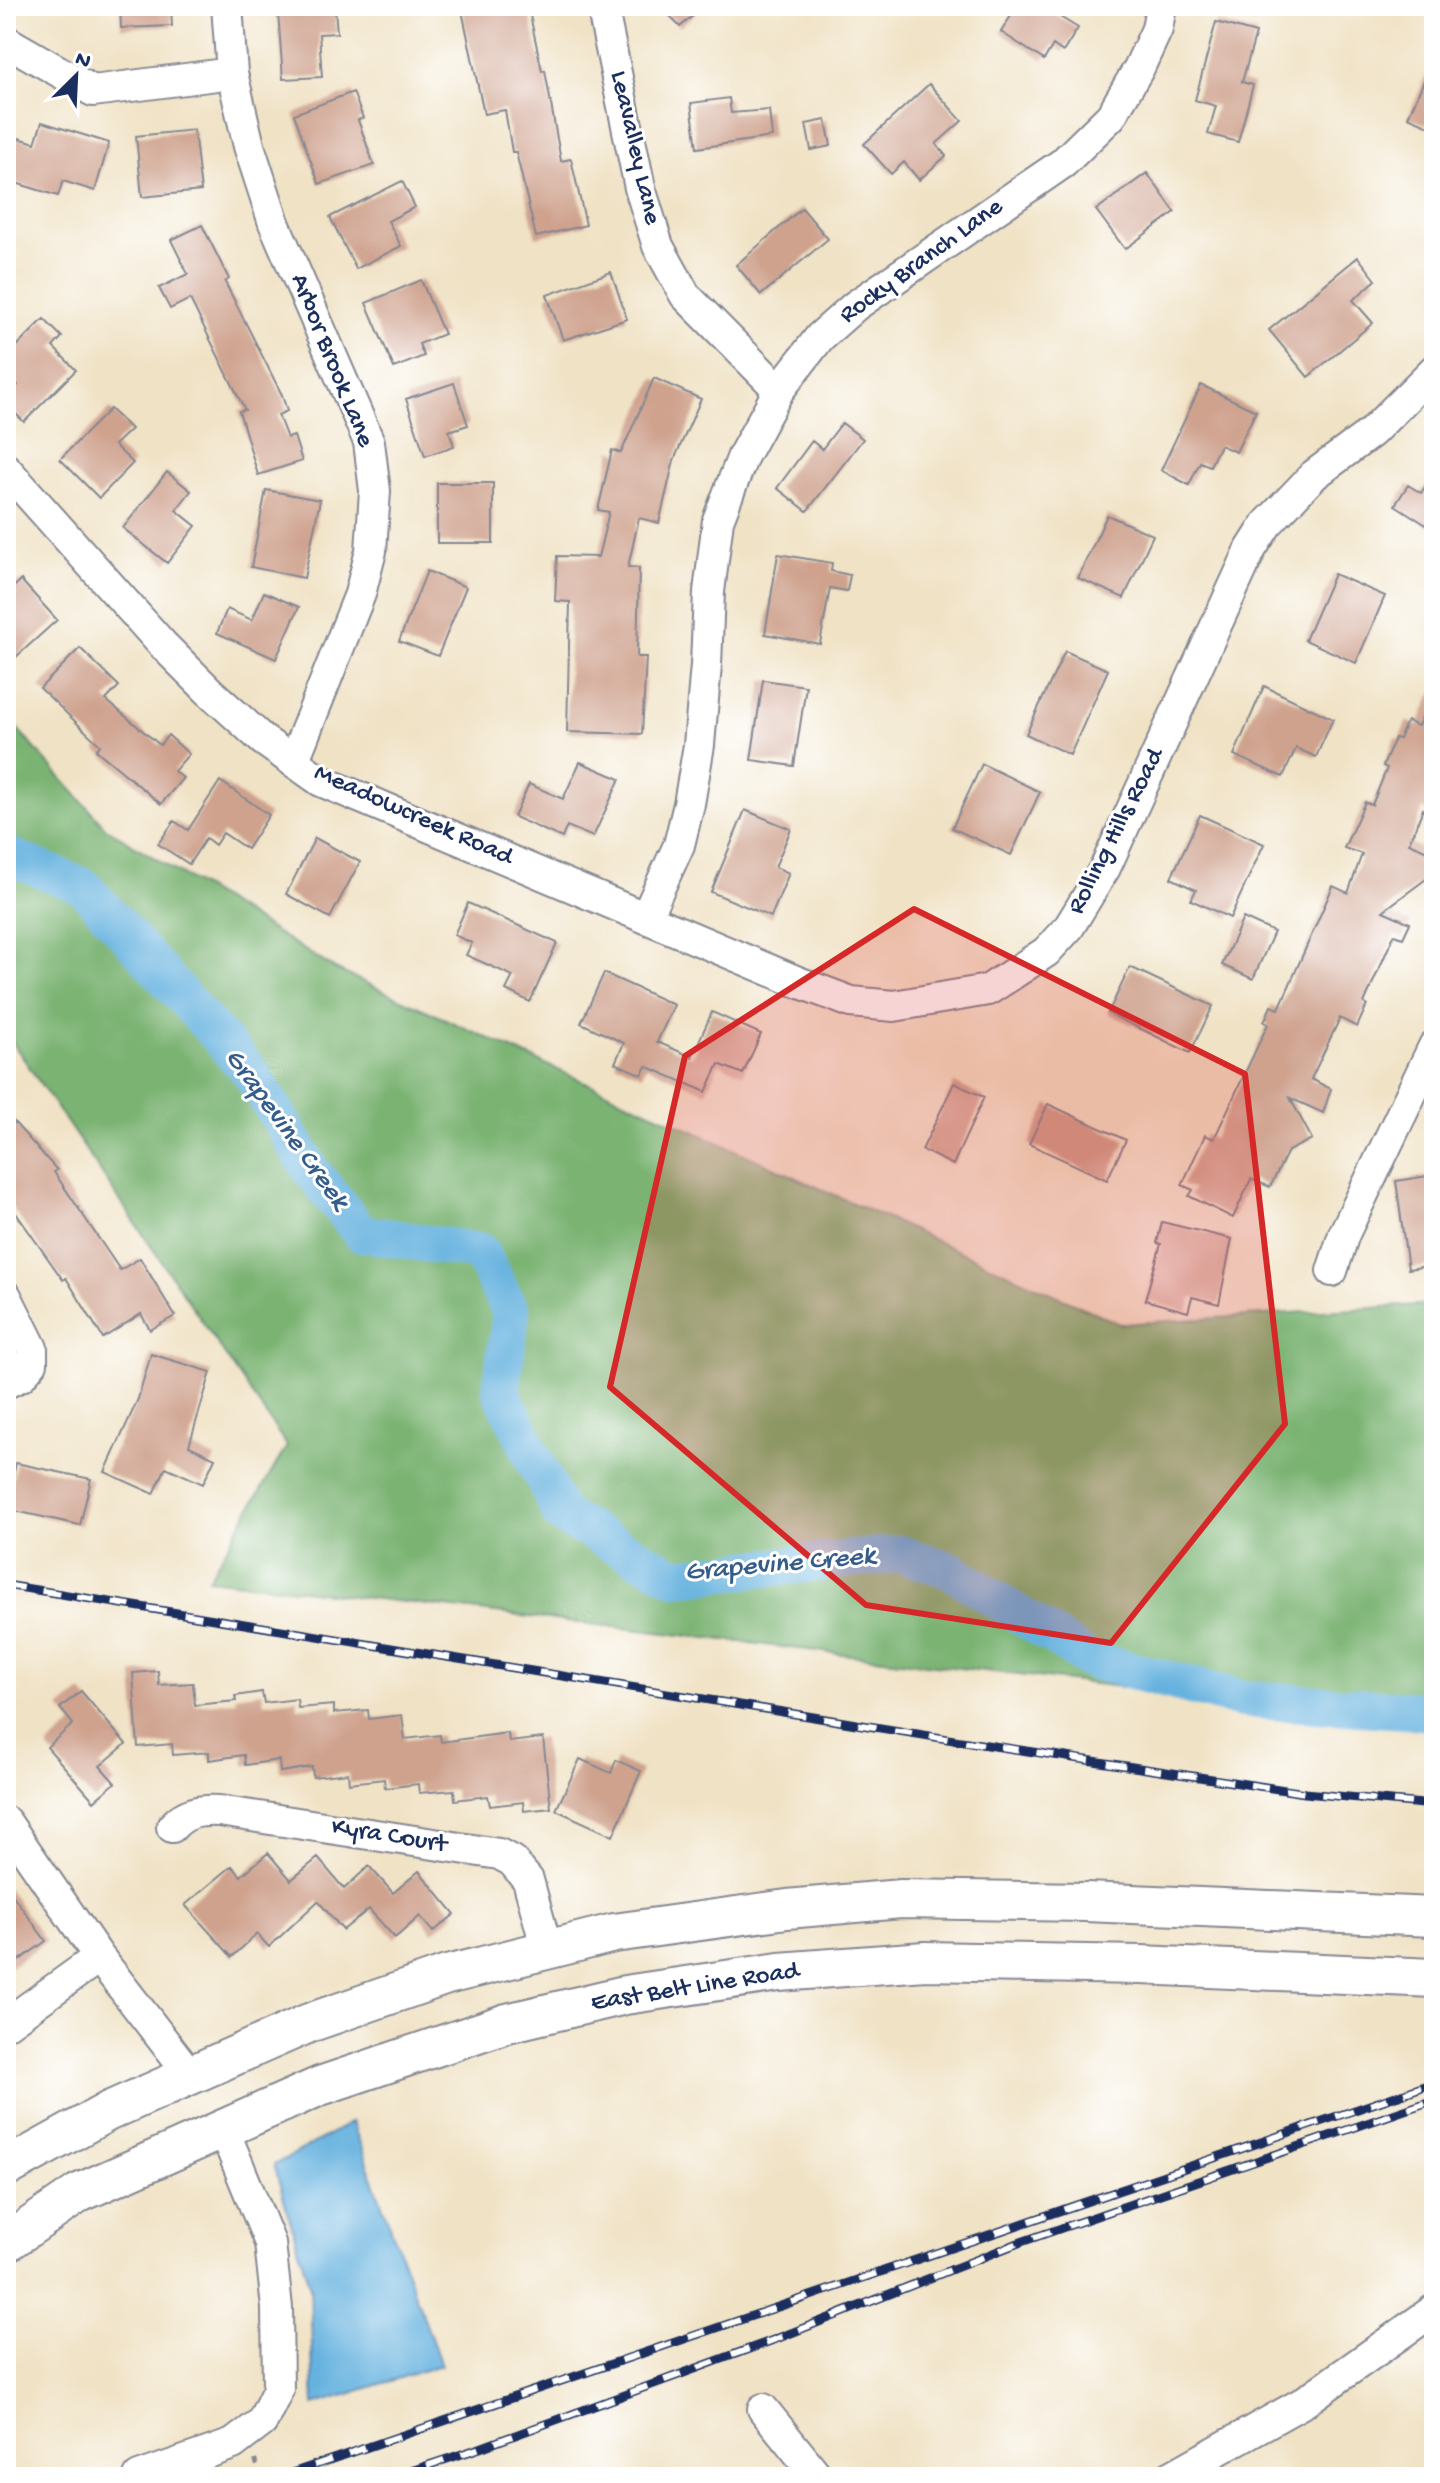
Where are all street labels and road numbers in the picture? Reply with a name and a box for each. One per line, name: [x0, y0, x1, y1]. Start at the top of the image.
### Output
street label: Leavalley Lane: [601, 68, 667, 228]
street label: Rocky Branch Lane: [834, 192, 1010, 332]
street label: Arbor Brook Lane: [282, 270, 380, 453]
street label: Rolling Hills Road: [1062, 742, 1173, 920]
street label: Meadowcreek Road: [309, 758, 519, 874]
street label: Kyra Court: [329, 1813, 451, 1862]
street label: East Belt Line Road: [589, 1956, 803, 2020]

